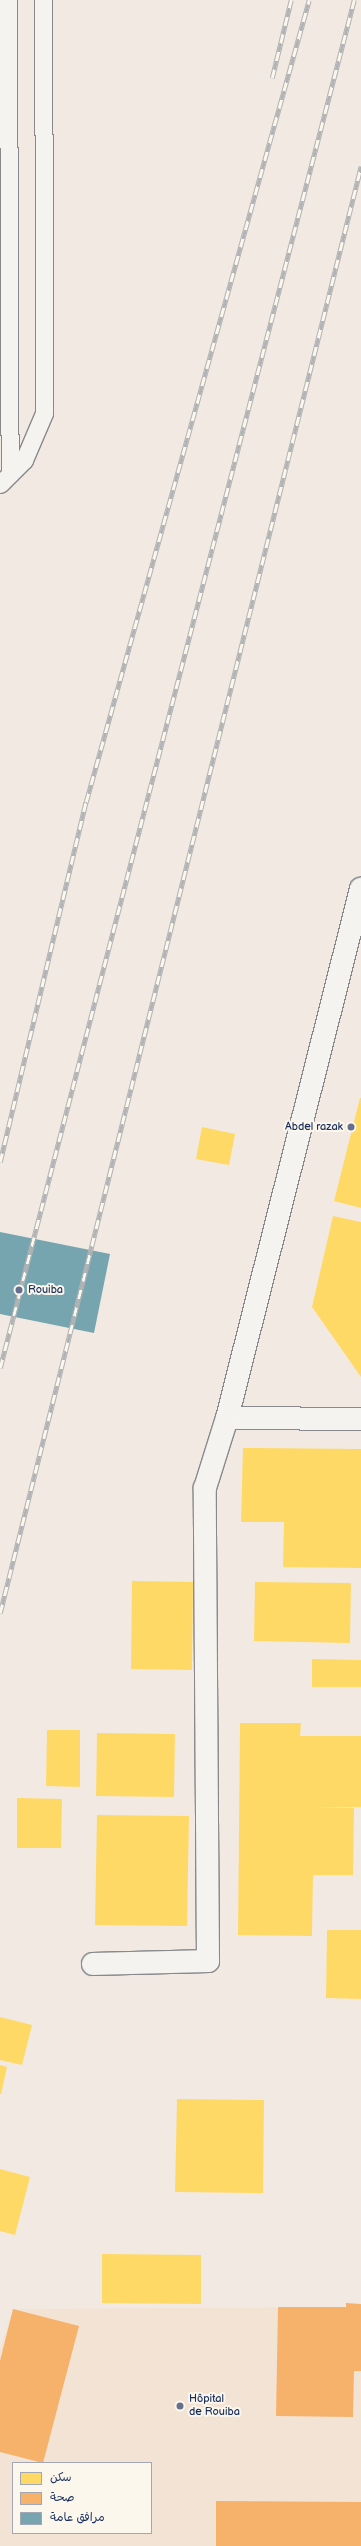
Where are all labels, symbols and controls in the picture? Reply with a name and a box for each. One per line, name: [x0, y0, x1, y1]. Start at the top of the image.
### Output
place label: Abdel razak: [285, 1120, 343, 1134]
marker: Abdel razak: [346, 1122, 356, 1132]
place label: Rouiba: [28, 1283, 63, 1297]
marker: Rouiba: [13, 1284, 25, 1296]
place label: Hôpital de Rouiba: [189, 2393, 240, 2419]
marker: Hôpital de Rouiba: [174, 2400, 186, 2412]
legend: [12, 2462, 152, 2534]
text: سكن: [50, 2470, 72, 2485]
text: صحة: [50, 2490, 75, 2505]
text: مرافق عامة: [50, 2510, 105, 2525]

